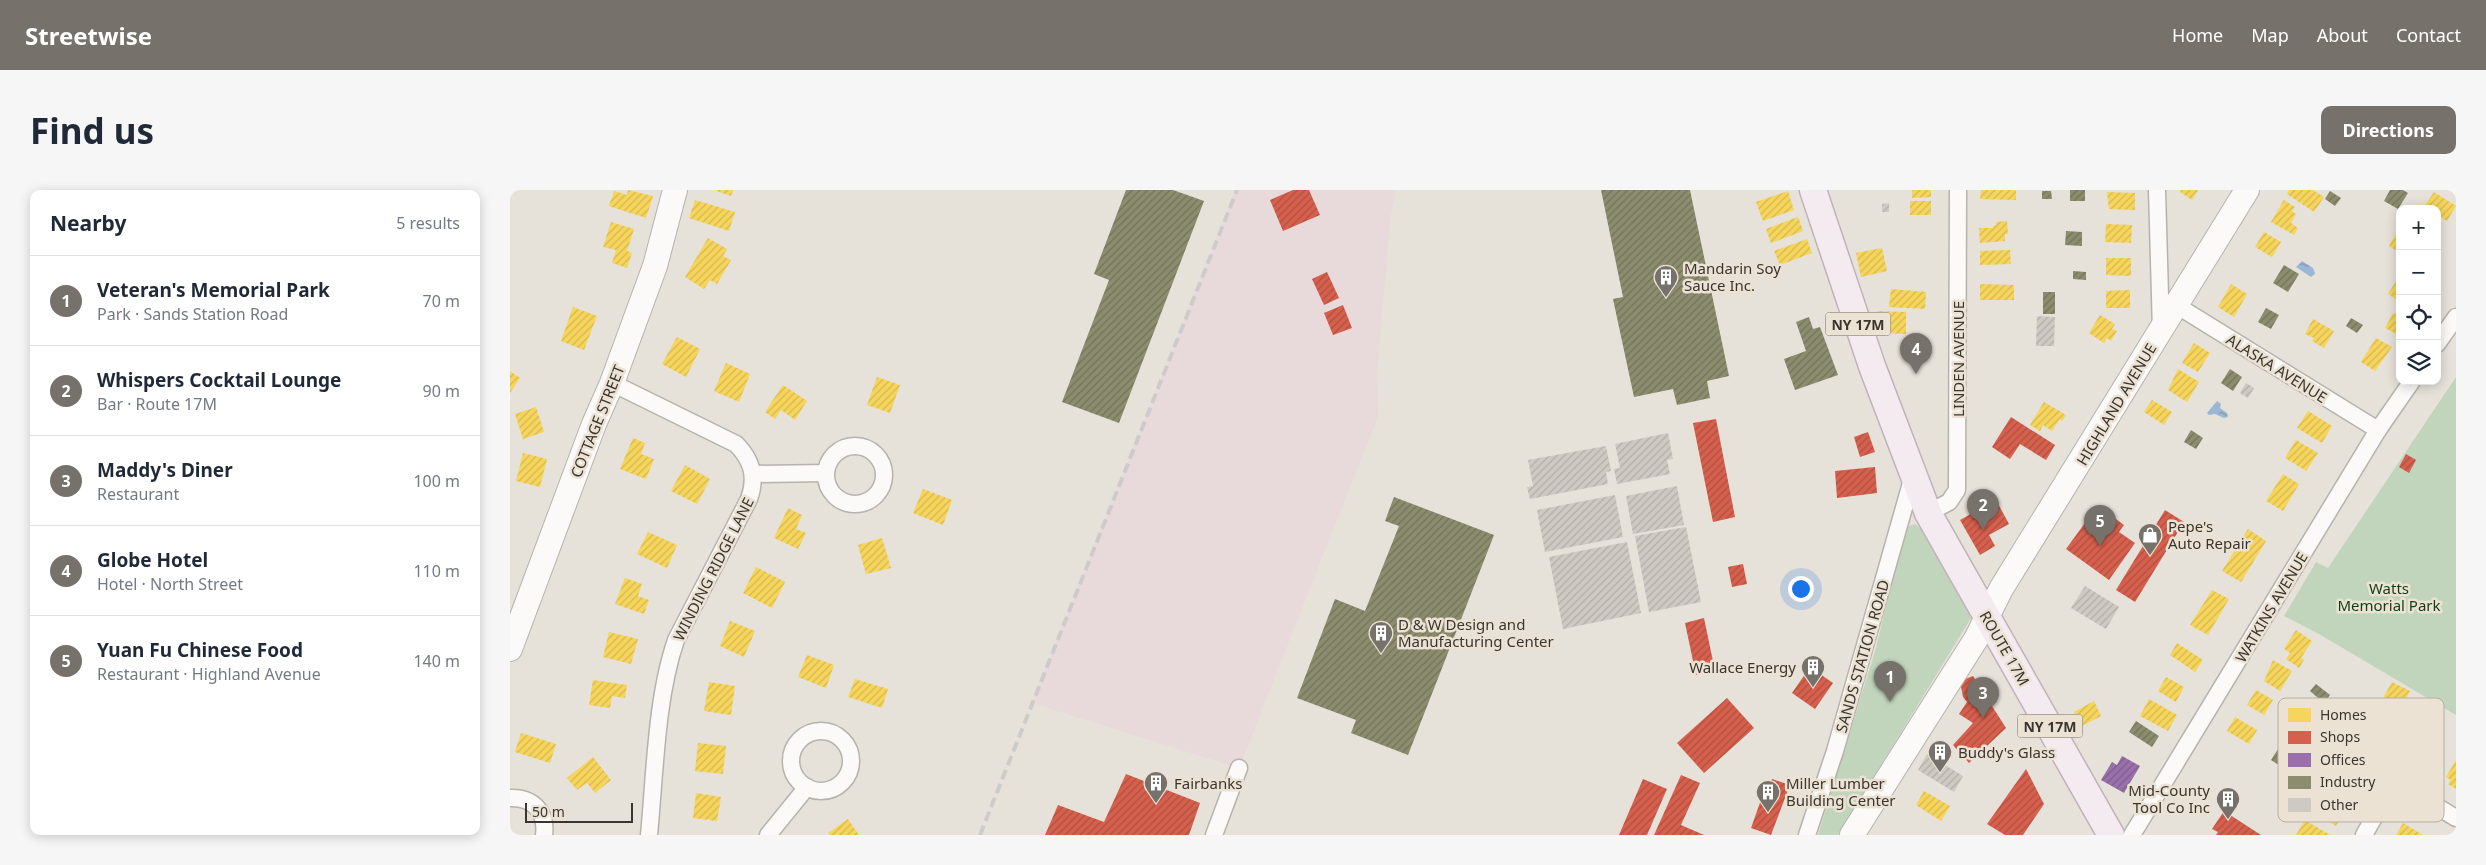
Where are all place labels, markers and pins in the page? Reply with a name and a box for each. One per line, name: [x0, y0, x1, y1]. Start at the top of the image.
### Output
place label: Mandarin Soy Sauce Inc.: [1684, 258, 1781, 295]
building icon: Mandarin Soy Sauce Inc.: [1653, 264, 1679, 298]
pin: 4: [1900, 333, 1932, 374]
pin: 2: [1967, 489, 1999, 530]
pin: 5: [2084, 505, 2116, 546]
place label: Pepe's Auto Repair: [2168, 516, 2251, 553]
shop icon: Pepe's Auto Repair: [2137, 522, 2163, 556]
place label: D & W Design and Manufacturing Center: [1398, 614, 1554, 651]
building icon: D & W Design and Manufacturing Center: [1368, 620, 1394, 654]
building icon: Wallace Energy: [1800, 654, 1826, 688]
place label: Wallace Energy: [1689, 657, 1796, 677]
pin: 1: [1874, 661, 1906, 702]
pin: 3: [1967, 677, 1999, 718]
building icon: Buddy's Glass: [1927, 739, 1953, 773]
place label: Buddy's Glass: [1958, 742, 2055, 762]
building icon: Fairbanks: [1143, 770, 1169, 804]
place label: Fairbanks: [1174, 773, 1242, 793]
place label: Miller Lumber Building Center: [1786, 773, 1896, 810]
building icon: Miller Lumber Building Center: [1755, 779, 1781, 813]
place label: Mid-County Tool Co Inc: [2128, 780, 2210, 817]
building icon: Mid-County Tool Co Inc: [2215, 786, 2241, 820]

